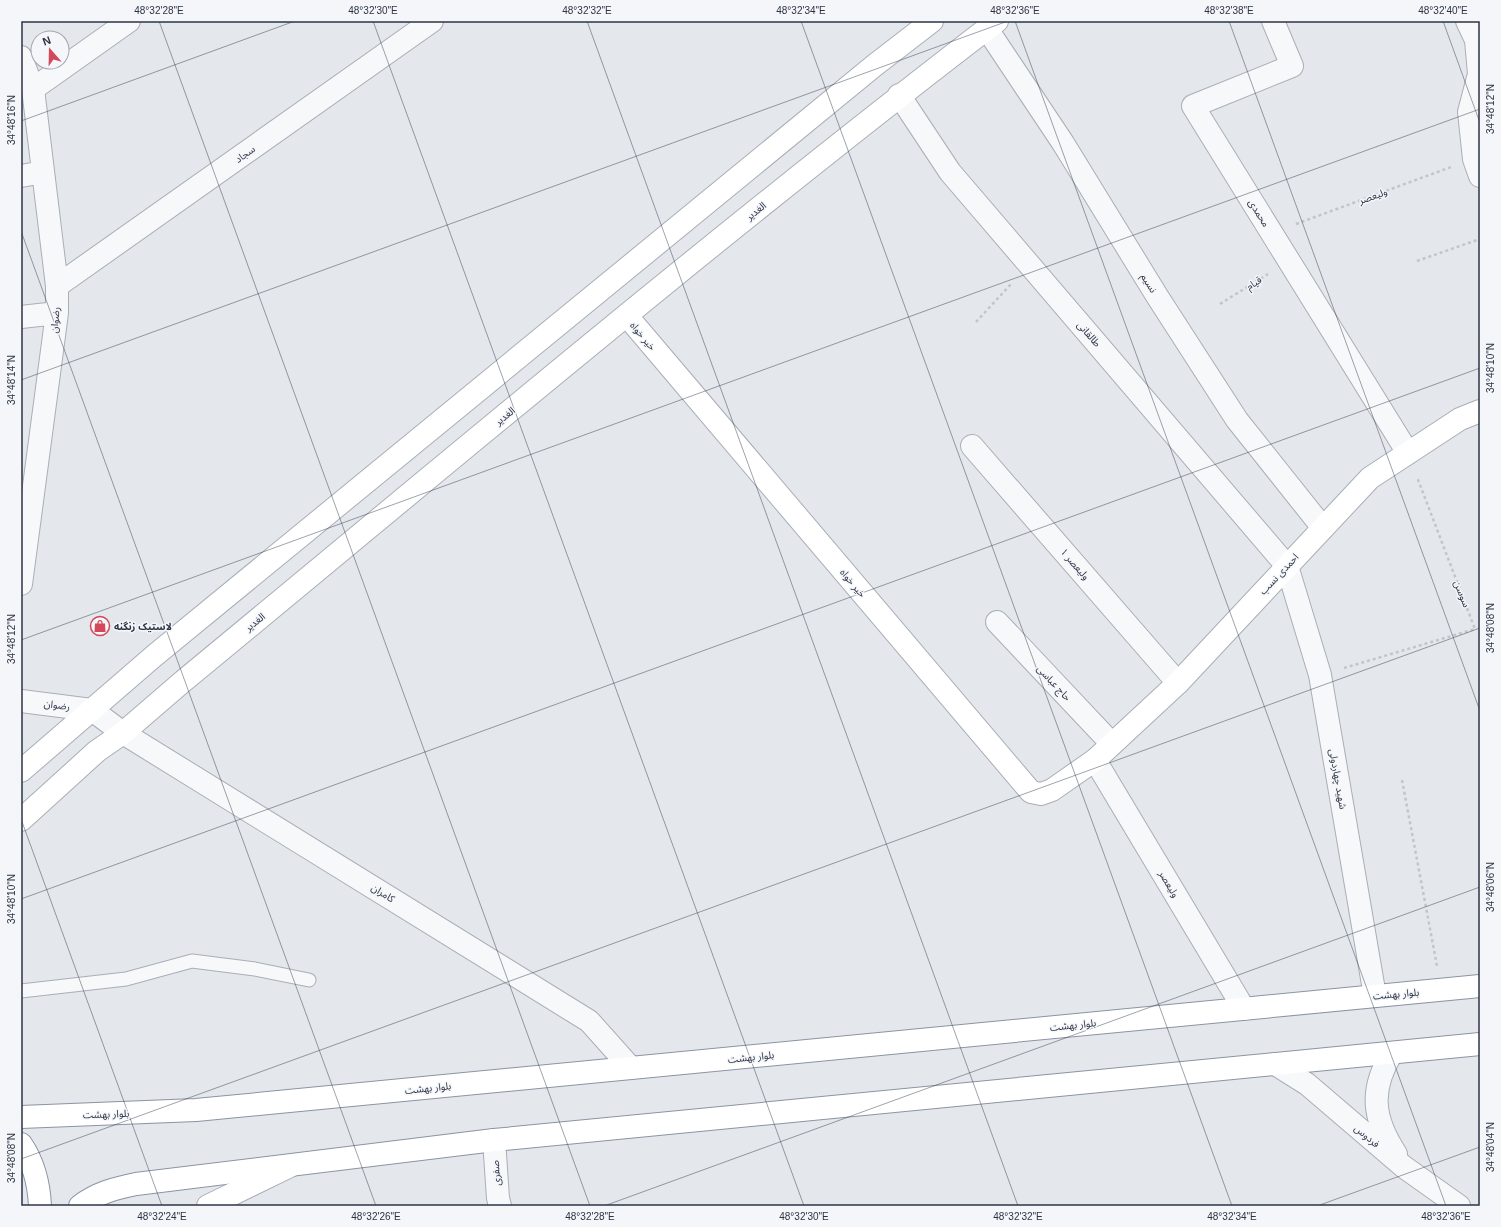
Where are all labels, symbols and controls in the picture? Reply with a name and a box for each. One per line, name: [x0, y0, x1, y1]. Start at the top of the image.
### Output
text: 48°32'28"E: [134, 5, 184, 16]
text: 48°32'30"E: [348, 5, 398, 16]
text: 48°32'32"E: [562, 5, 612, 16]
text: 48°32'34"E: [776, 5, 826, 16]
text: 48°32'36"E: [990, 5, 1040, 16]
text: 48°32'38"E: [1204, 5, 1254, 16]
text: 48°32'40"E: [1418, 5, 1468, 16]
north arrow: [30, 30, 70, 70]
text: N: [41, 34, 52, 48]
text: 34°48'12"N: [1485, 84, 1496, 134]
text: 34°48'16"N: [6, 95, 17, 145]
street label: سجاد: [233, 143, 257, 165]
street label: ولیعصر: [1356, 186, 1389, 207]
street label: محمدی: [1246, 197, 1272, 229]
street label: الغدیر: [743, 200, 769, 224]
street label: نسیم: [1137, 271, 1159, 296]
street label: قیام: [1244, 274, 1266, 294]
street label: رضوان: [48, 306, 63, 334]
street label: طالقانی: [1075, 319, 1103, 349]
street label: خیر خواه: [627, 320, 658, 353]
text: 34°48'10"N: [1485, 343, 1496, 393]
text: 34°48'14"N: [6, 355, 17, 405]
street label: الغدیر: [492, 405, 518, 429]
street label: ولیعصر ۱: [1058, 546, 1092, 583]
street label: احمدی نسب: [1257, 551, 1301, 597]
street label: خیر خواه: [837, 567, 868, 600]
street label: سوسن: [1451, 579, 1472, 609]
text: 34°48'08"N: [1485, 603, 1496, 653]
street label: الغدیر: [242, 611, 268, 635]
text: 34°48'12"N: [6, 614, 17, 664]
shop icon: لاستیک زنگنه: [89, 615, 111, 637]
place label: لاستیک زنگنه: [114, 621, 172, 633]
street label: حاج عباسی: [1033, 663, 1073, 704]
street label: رضوان: [43, 698, 71, 713]
street label: شهید چهاردولی: [1326, 748, 1349, 810]
text: 34°48'06"N: [1485, 862, 1496, 912]
street label: ولیعصر: [1155, 868, 1181, 900]
text: 34°48'10"N: [6, 874, 17, 924]
street label: کامران: [369, 882, 397, 906]
street label: بلوار بهشت: [1372, 986, 1420, 1002]
street label: بلوار بهشت: [1049, 1017, 1097, 1034]
street label: بلوار بهشت: [727, 1049, 775, 1066]
street label: بلوار بهشت: [404, 1080, 452, 1097]
street label: بلوار بهشت: [83, 1108, 130, 1121]
street label: فردوس: [1352, 1122, 1382, 1151]
text: 34°48'04"N: [1485, 1122, 1496, 1172]
text: 34°48'08"N: [6, 1133, 17, 1183]
street label: صفری: [490, 1160, 503, 1186]
text: 48°32'24"E: [137, 1211, 187, 1222]
text: 48°32'26"E: [351, 1211, 401, 1222]
text: 48°32'28"E: [565, 1211, 615, 1222]
text: 48°32'30"E: [779, 1211, 829, 1222]
text: 48°32'32"E: [993, 1211, 1043, 1222]
text: 48°32'34"E: [1207, 1211, 1257, 1222]
text: 48°32'36"E: [1421, 1211, 1471, 1222]

